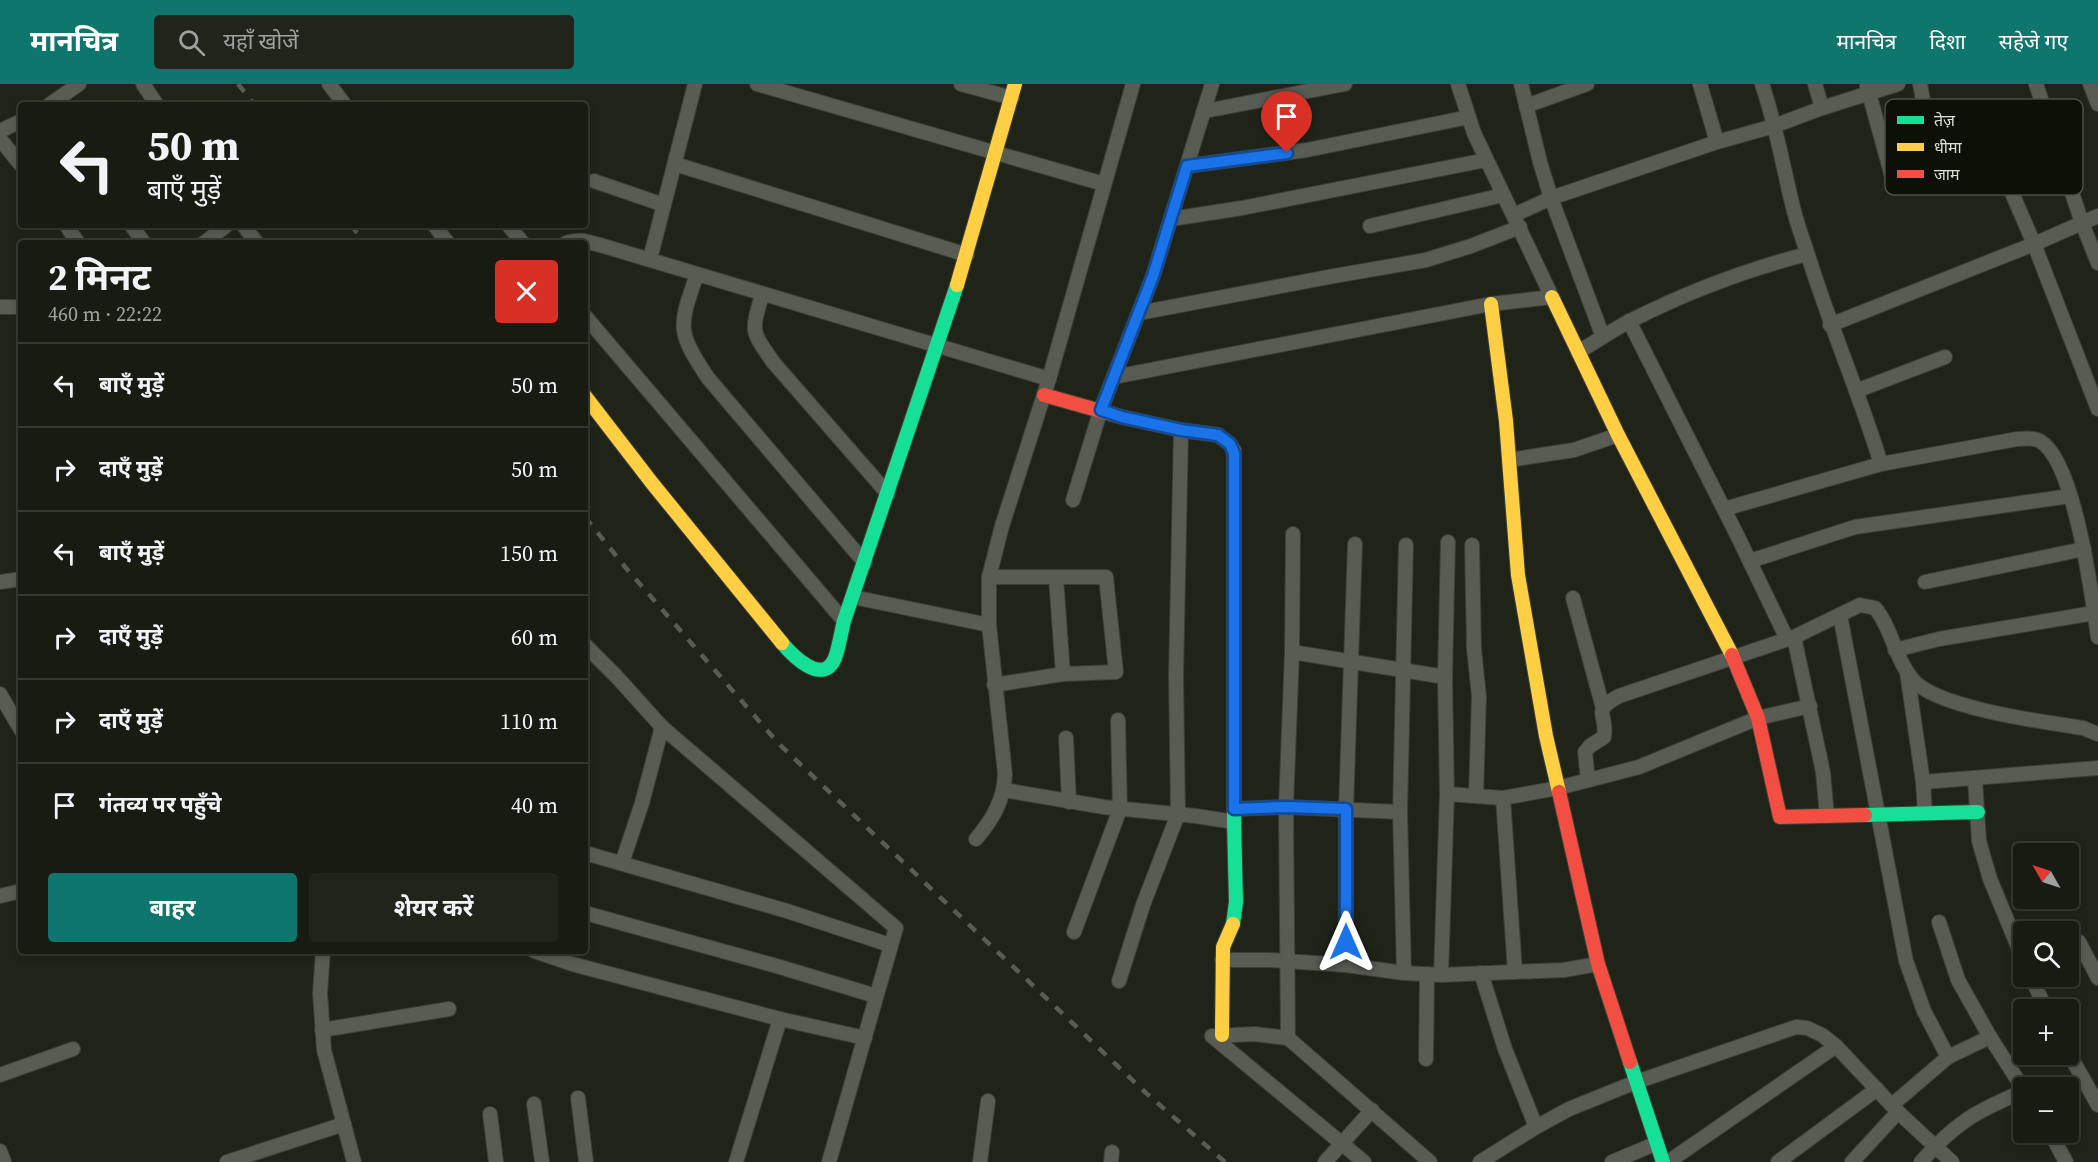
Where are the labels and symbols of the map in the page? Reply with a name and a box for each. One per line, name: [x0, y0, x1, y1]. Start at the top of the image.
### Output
pin: [1261, 91, 1312, 153]
legend: [1885, 99, 2083, 195]
text: तेज़: [1934, 109, 1956, 131]
text: धीमा: [1934, 136, 1963, 158]
text: जाम: [1934, 163, 1960, 185]
north arrow: [2013, 843, 2079, 909]
position arrow: [1314, 910, 1378, 974]

